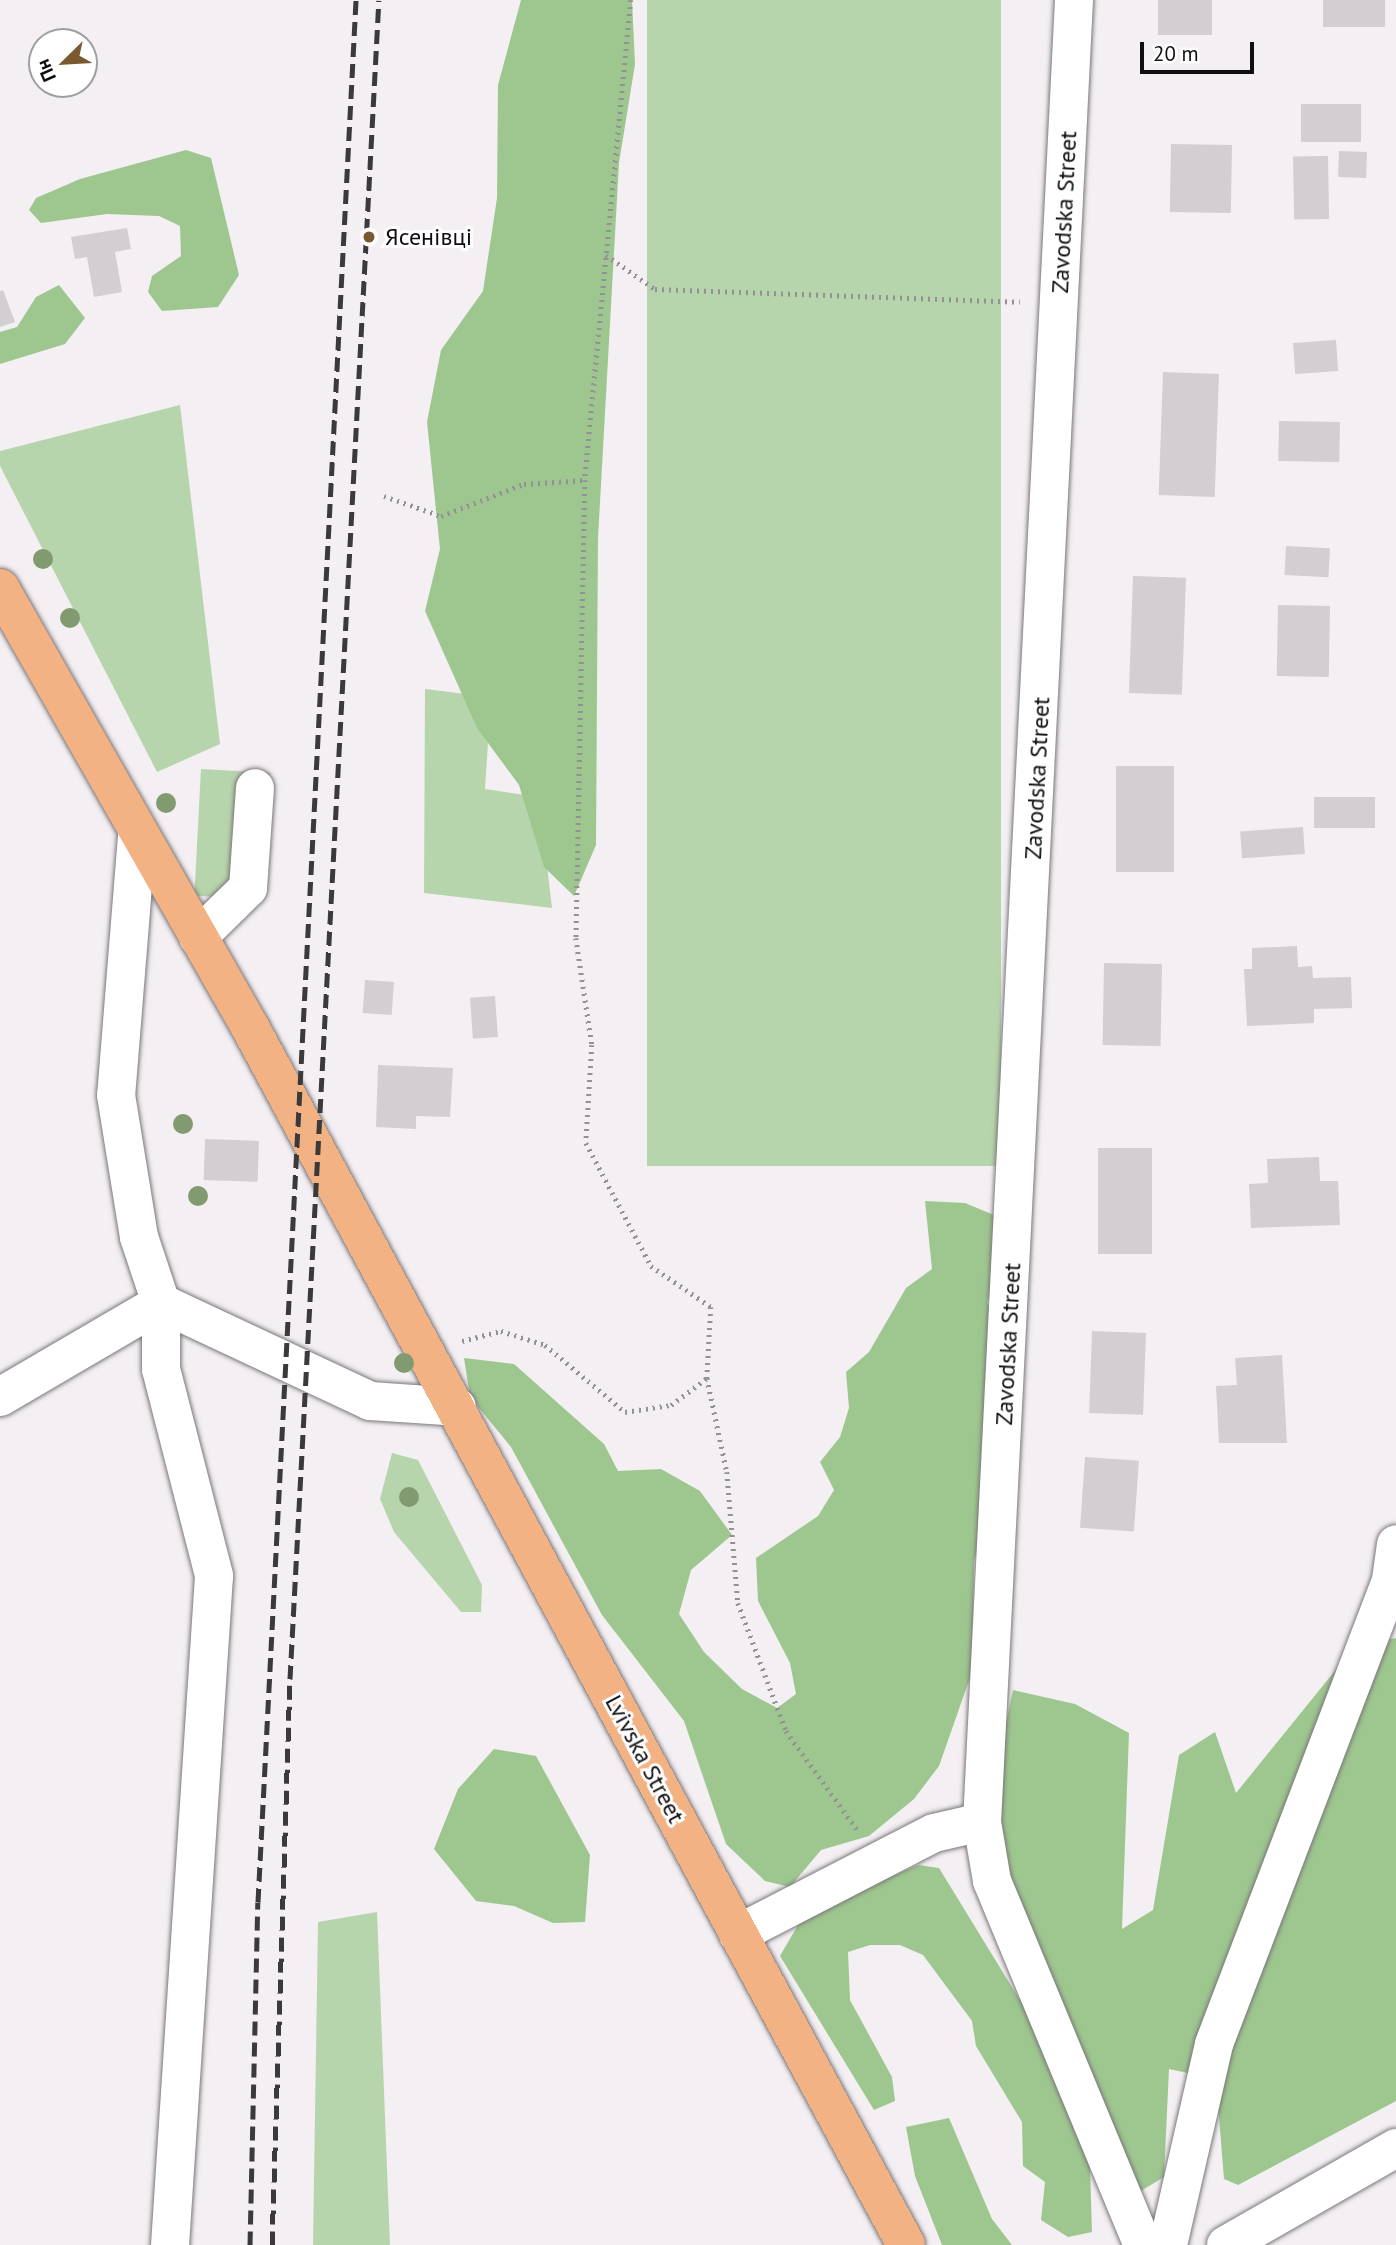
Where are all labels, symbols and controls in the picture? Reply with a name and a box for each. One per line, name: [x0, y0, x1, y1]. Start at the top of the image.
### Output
north arrow: [28, 28, 98, 98]
scale bar: [1144, 28, 1258, 72]
text: 20 m: [1153, 40, 1199, 67]
text: Пн: [30, 56, 61, 86]
street label: Zavodska Street: [1045, 130, 1083, 294]
place label: Ясенівці: [385, 223, 472, 251]
marker: Ясенівці: [359, 227, 379, 247]
street label: Zavodska Street: [1018, 696, 1056, 860]
street label: Zavodska Street: [989, 1262, 1027, 1426]
street label: Lvivska Street: [599, 1690, 691, 1828]

